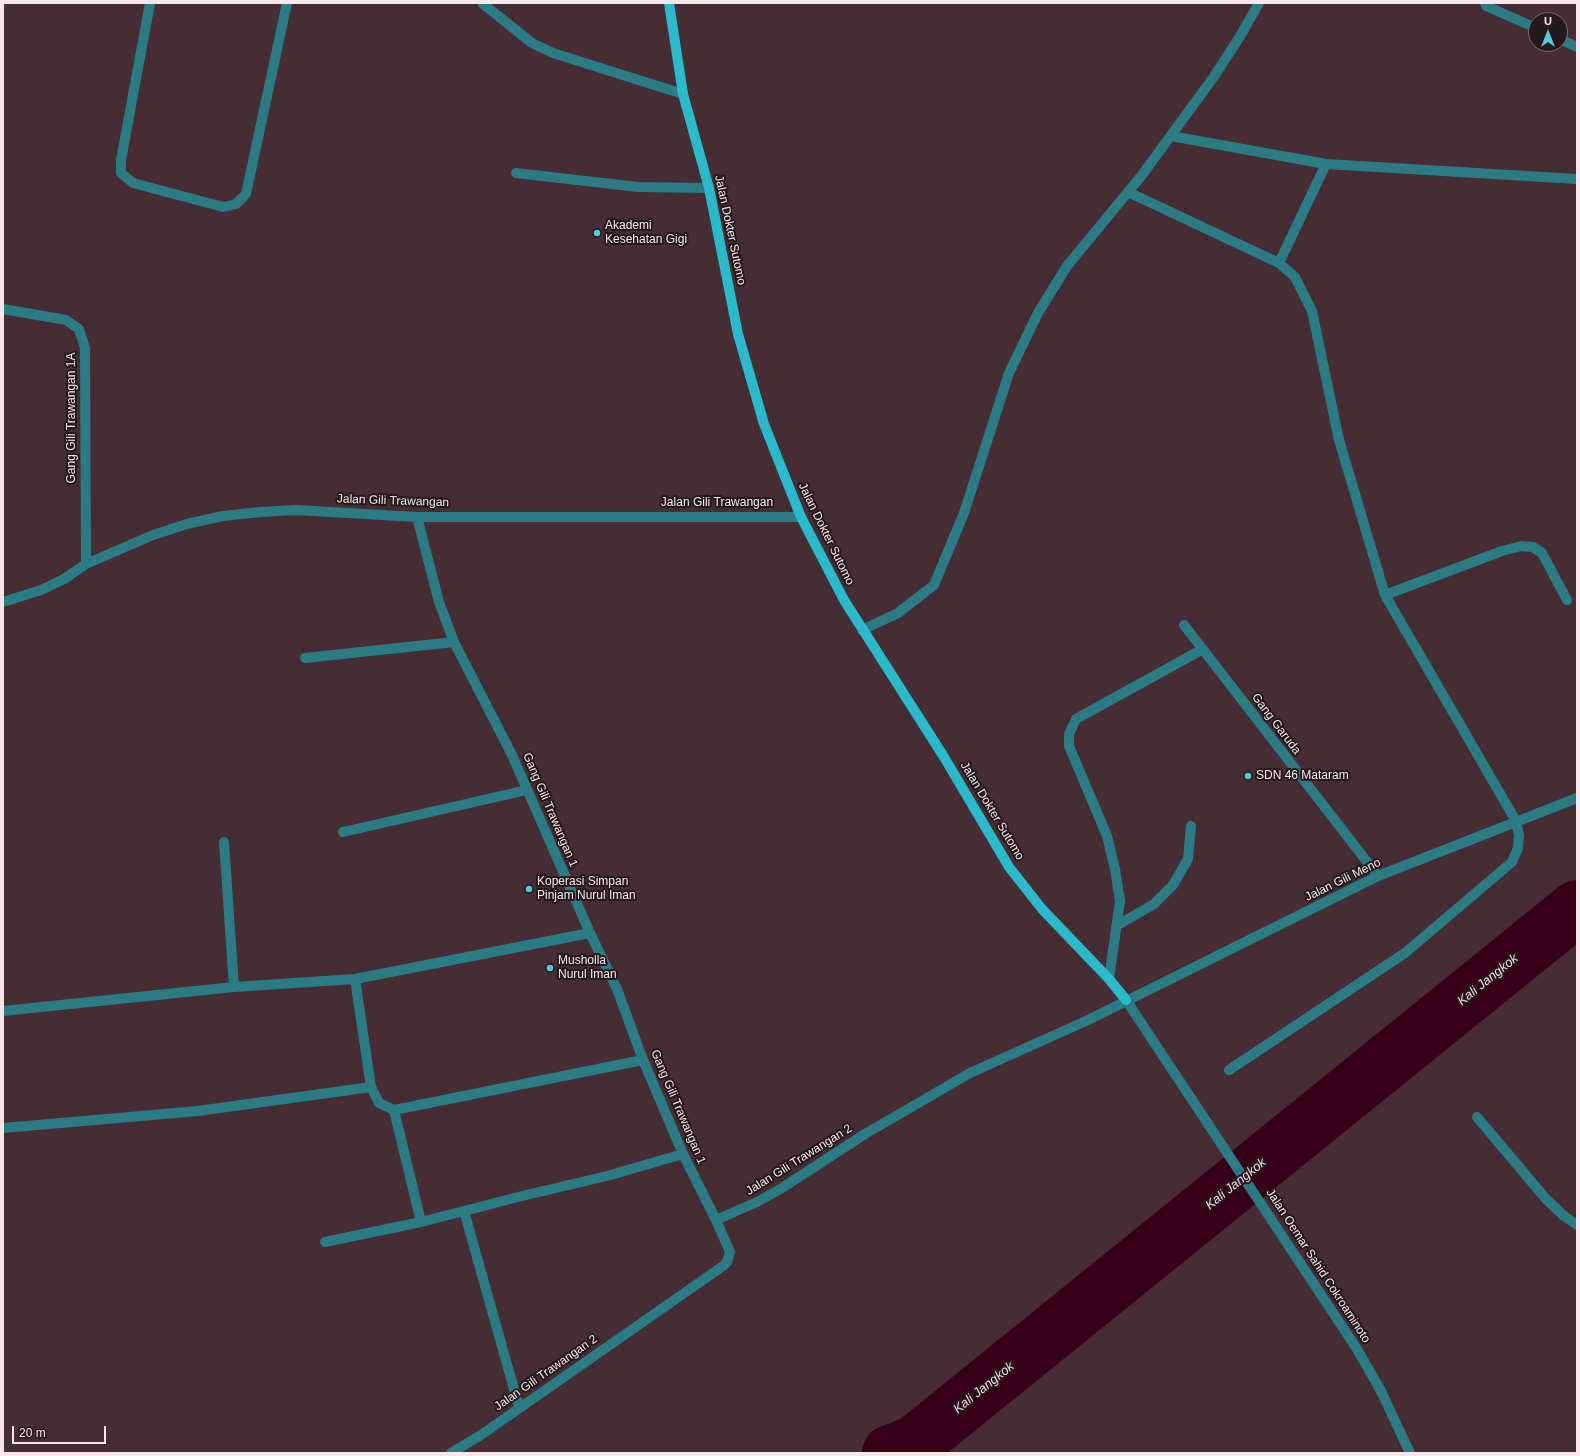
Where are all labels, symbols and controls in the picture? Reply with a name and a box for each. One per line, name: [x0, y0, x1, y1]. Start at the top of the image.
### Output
north arrow: [1528, 12, 1568, 52]
text: U: [1544, 15, 1552, 27]
street label: Jalan Dokter Sutomo: [711, 174, 749, 286]
place label: Akademi Kesehatan Gigi: [605, 219, 687, 247]
marker: Akademi Kesehatan Gigi: [592, 228, 602, 238]
street label: Gang Gili Trawangan 1A: [65, 353, 79, 483]
street label: Jalan Dokter Sutomo: [795, 480, 857, 588]
street label: Jalan Gili Trawangan: [337, 492, 449, 510]
street label: Jalan Gili Trawangan: [661, 496, 773, 510]
street label: Gang Garuda: [1248, 691, 1304, 757]
street label: Gang Gili Trawangan 1: [519, 751, 581, 869]
street label: Jalan Dokter Sutomo: [957, 759, 1027, 863]
place label: SDN 46 Mataram: [1256, 769, 1349, 783]
marker: SDN 46 Mataram: [1243, 771, 1253, 781]
street label: Jalan Gili Meno: [1303, 855, 1383, 905]
place label: Koperasi Simpan Pinjam Nurul Iman: [537, 875, 636, 903]
marker: Koperasi Simpan Pinjam Nurul Iman: [524, 884, 534, 894]
water label: Kali Jangkok: [1454, 951, 1522, 1009]
place label: Musholla Nurul Iman: [558, 954, 617, 982]
marker: Musholla Nurul Iman: [545, 963, 555, 973]
street label: Gang Gili Trawangan 1: [647, 1048, 709, 1166]
street label: Jalan Gili Trawangan 2: [743, 1121, 855, 1199]
water label: Kali Jangkok: [1202, 1155, 1270, 1213]
street label: Jalan Oemar Sahid Cokroaminoto: [1263, 1186, 1373, 1346]
street label: Jalan Gili Trawangan 2: [492, 1332, 600, 1414]
water label: Kali Jangkok: [950, 1359, 1018, 1417]
scale bar: [14, 1418, 108, 1444]
text: 20 m: [19, 1426, 46, 1440]

